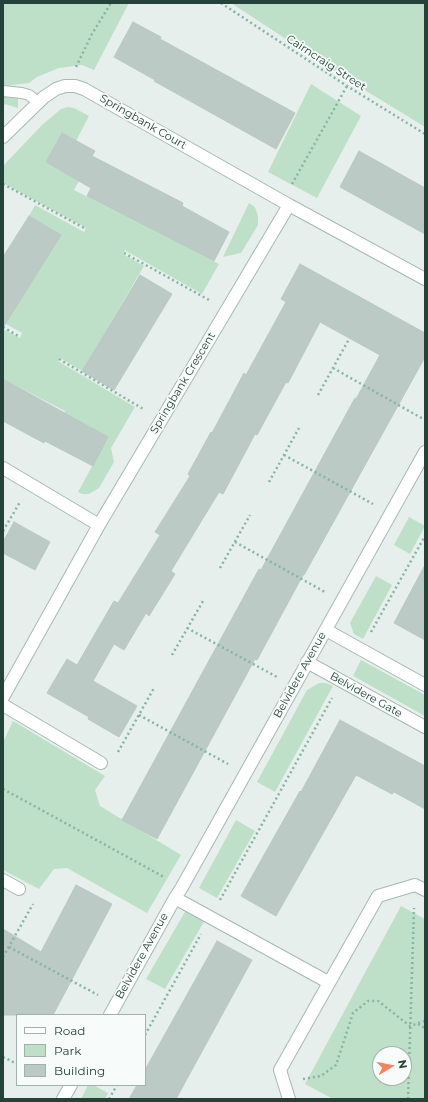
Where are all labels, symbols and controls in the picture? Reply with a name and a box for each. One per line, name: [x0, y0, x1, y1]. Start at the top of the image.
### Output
street label: Cairncraig Street: [284, 32, 368, 94]
street label: Springbank Court: [97, 92, 189, 152]
street label: Springbank Crescent: [147, 330, 219, 436]
street label: Belvidere Avenue: [271, 630, 329, 720]
street label: Belvidere Gate: [328, 670, 404, 720]
street label: Belvidere Avenue: [113, 911, 171, 1001]
legend: [16, 1014, 146, 1086]
text: Road: [54, 1023, 85, 1038]
text: Park: [54, 1043, 81, 1058]
north arrow: [372, 1046, 412, 1086]
text: N: [395, 1058, 410, 1070]
text: Building: [54, 1063, 105, 1078]

